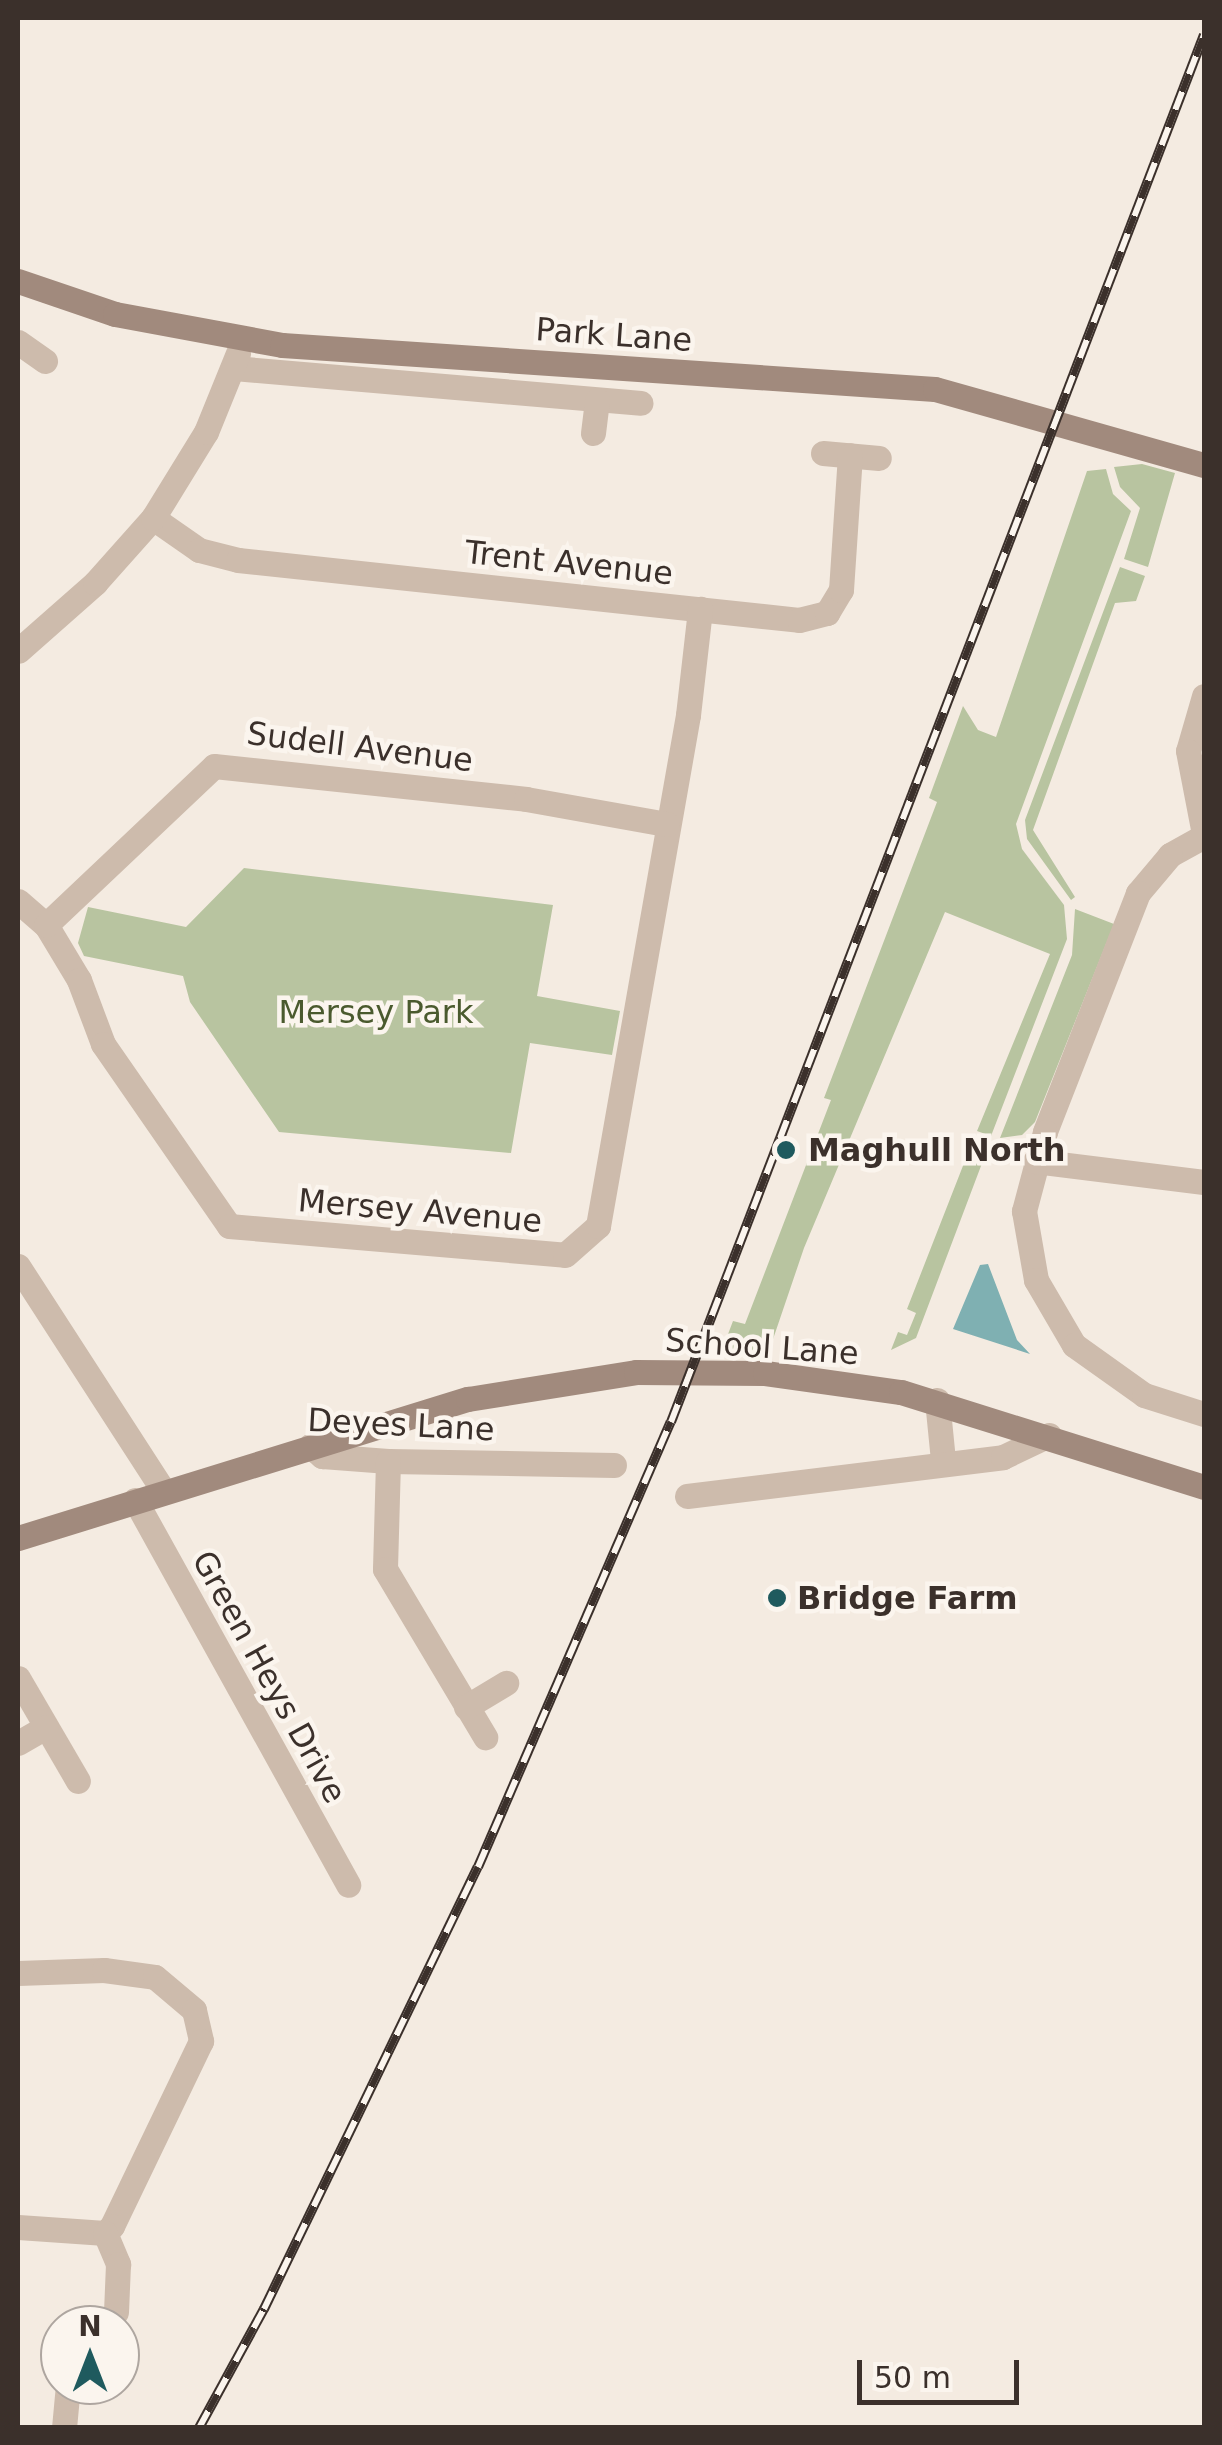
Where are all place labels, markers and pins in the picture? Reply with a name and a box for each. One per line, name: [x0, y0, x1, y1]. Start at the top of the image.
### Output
place label: Maghull North: [808, 1131, 1066, 1169]
marker: Maghull North: [773, 1137, 799, 1163]
place label: Bridge Farm: [797, 1579, 1018, 1617]
marker: Bridge Farm: [766, 1587, 788, 1609]

